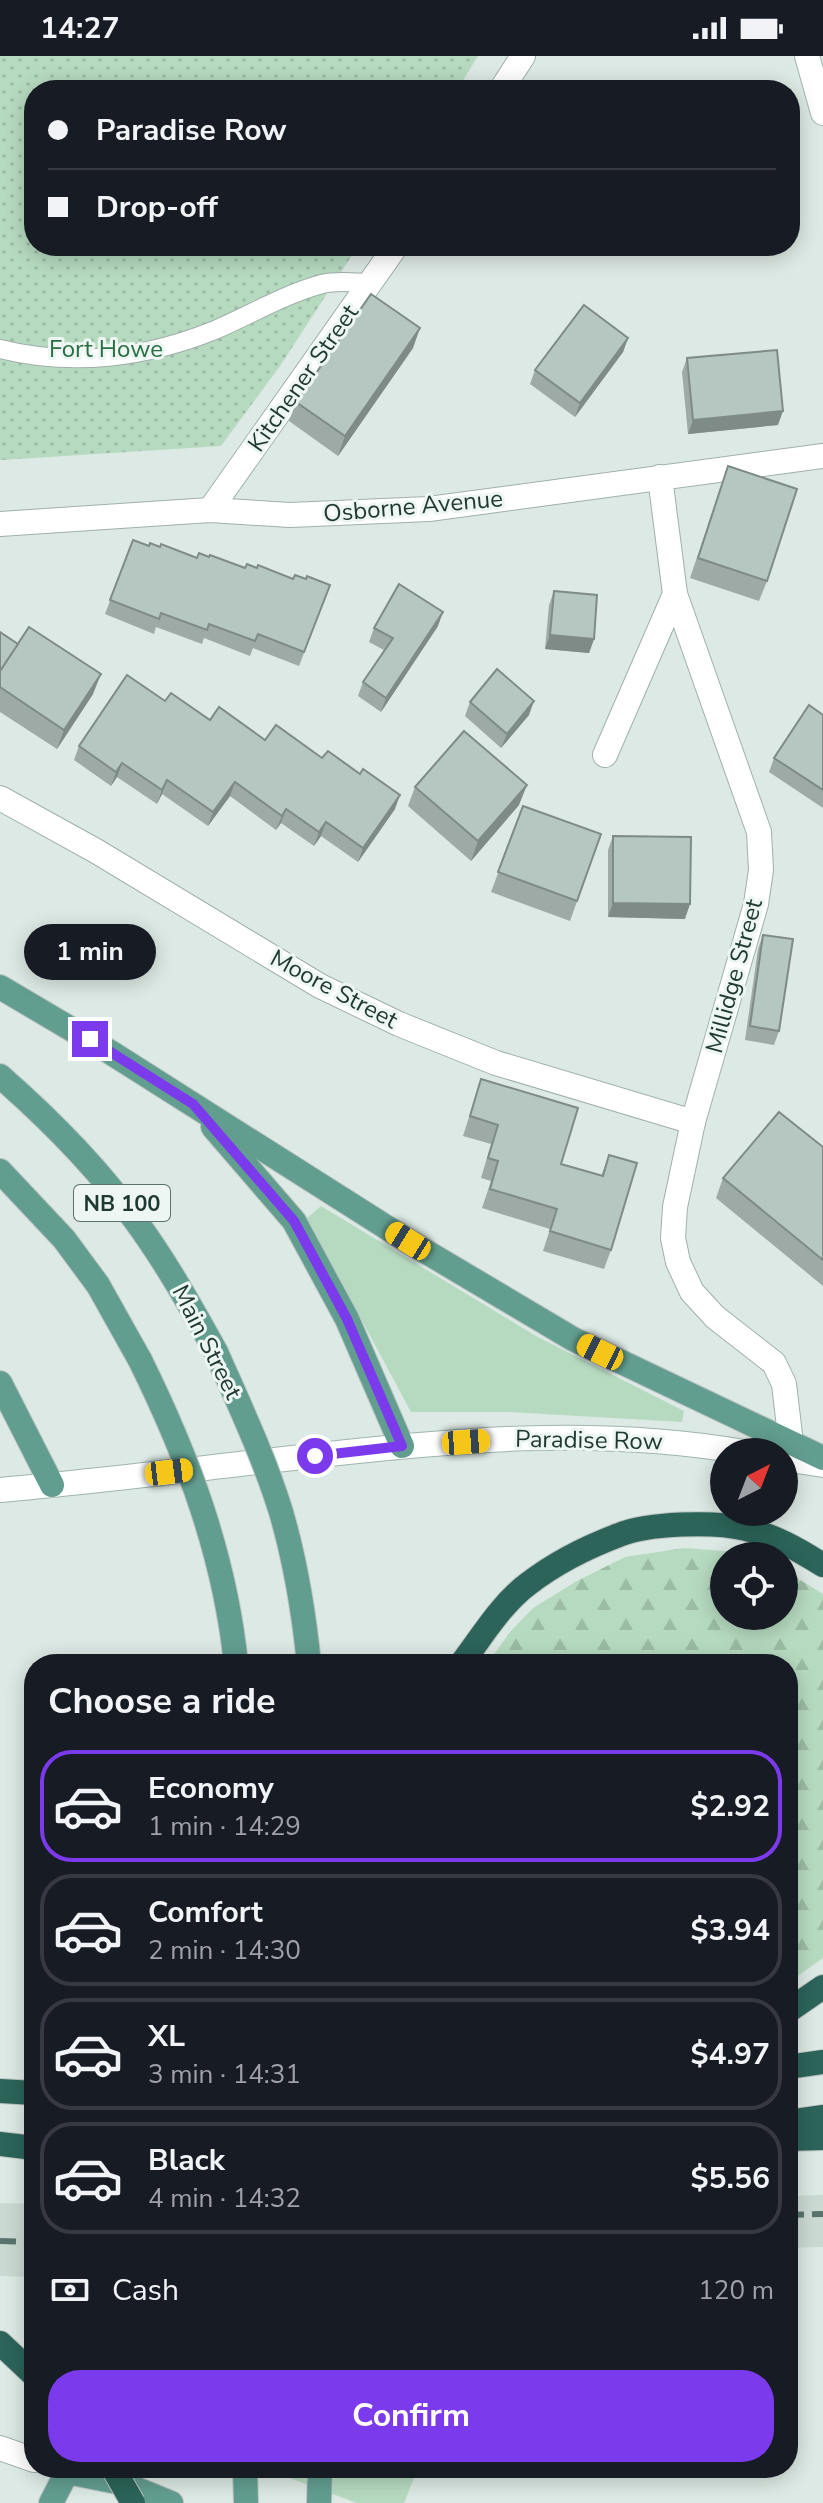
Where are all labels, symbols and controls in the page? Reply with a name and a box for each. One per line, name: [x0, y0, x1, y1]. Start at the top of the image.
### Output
text: 14:27: [40, 8, 119, 49]
text: Paradise Row: [96, 110, 287, 151]
text: Drop-off: [96, 187, 218, 228]
street label: Kitchener Street: [240, 297, 366, 458]
park label: Fort Howe: [49, 333, 163, 365]
street label: Osborne Avenue: [322, 482, 504, 530]
street label: Millidge Street: [698, 895, 770, 1057]
callout: 1 min: [24, 923, 156, 979]
text: 1 min: [56, 934, 124, 969]
street label: Moore Street: [265, 942, 404, 1036]
route end: [72, 1021, 108, 1057]
road number: NB 100: [74, 1185, 170, 1221]
car: [381, 1218, 435, 1264]
street label: Main Street: [165, 1279, 250, 1405]
car: [573, 1331, 627, 1373]
street label: Paradise Row: [515, 1423, 663, 1457]
car: [441, 1428, 491, 1456]
route start: [297, 1438, 333, 1474]
north arrow: [710, 1438, 798, 1526]
map controls: [710, 1438, 798, 1630]
car: [144, 1457, 194, 1487]
button: locate: [710, 1542, 798, 1630]
text: Choose a ride: [48, 1677, 276, 1726]
text: Economy: [148, 1768, 274, 1809]
icon: car: [52, 1770, 124, 1842]
text: $2.92: [691, 1786, 770, 1827]
text: 1 min · 14:29: [148, 1809, 301, 1844]
text: Comfort: [148, 1892, 263, 1933]
icon: car: [52, 1894, 124, 1966]
text: $3.94: [691, 1910, 770, 1951]
text: 2 min · 14:30: [148, 1933, 301, 1968]
text: XL: [148, 2016, 185, 2057]
icon: car: [52, 2018, 124, 2090]
text: $4.97: [691, 2034, 770, 2075]
text: 3 min · 14:31: [148, 2057, 301, 2092]
text: Black: [148, 2140, 225, 2181]
icon: car: [52, 2142, 124, 2214]
text: $5.56: [691, 2158, 770, 2199]
text: 4 min · 14:32: [148, 2181, 301, 2216]
icon: cash: [48, 2268, 92, 2312]
text: Cash: [112, 2270, 179, 2311]
text: 120 m: [698, 2273, 774, 2308]
button: Confirm: [48, 2370, 774, 2462]

